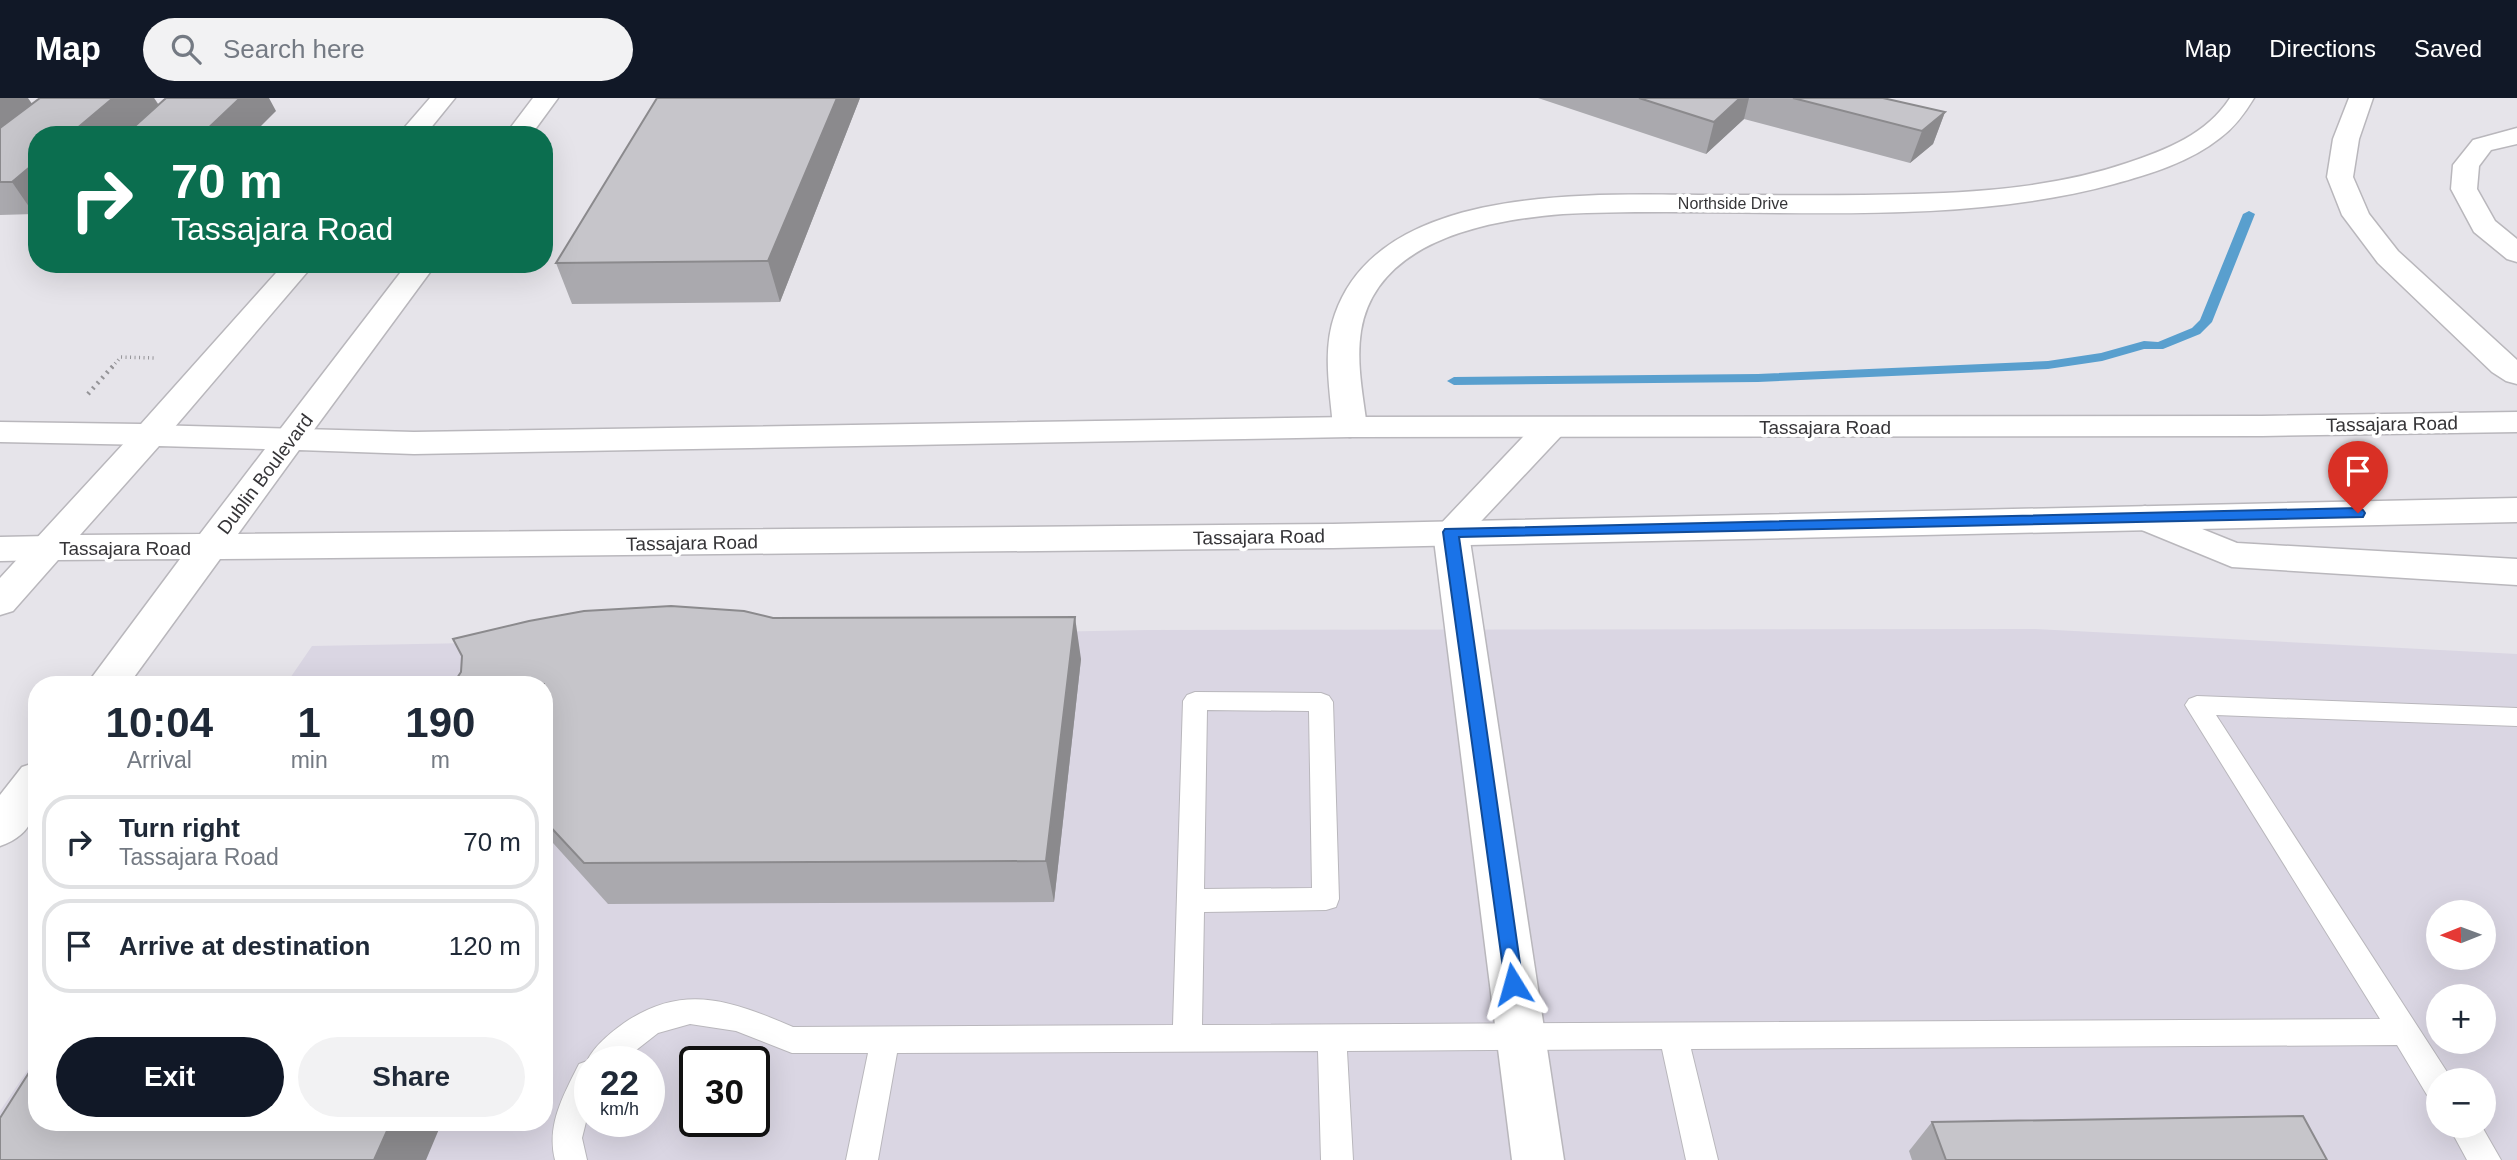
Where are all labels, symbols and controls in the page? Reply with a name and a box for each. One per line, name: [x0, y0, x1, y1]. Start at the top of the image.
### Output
search box: [143, 18, 633, 81]
text: Map: [35, 30, 101, 67]
icon: search: [167, 30, 205, 68]
text: Search here: [223, 34, 365, 64]
text: Map: [2185, 35, 2231, 62]
text: Directions: [2269, 35, 2376, 62]
text: Saved: [2414, 35, 2482, 62]
icon: right: [56, 154, 147, 245]
text: 70 m: [171, 154, 283, 208]
street label: Northside Drive: [1678, 195, 1788, 212]
text: Tassajara Road: [171, 211, 393, 247]
street label: Dublin Boulevard: [213, 410, 317, 538]
street label: Tassajara Road: [2326, 412, 2458, 436]
street label: Tassajara Road: [1759, 417, 1891, 438]
pin: [2328, 441, 2388, 513]
icon: arrive: [2339, 452, 2377, 490]
street label: Tassajara Road: [1193, 525, 1325, 549]
street label: Tassajara Road: [626, 531, 758, 555]
street label: Tassajara Road: [59, 538, 191, 559]
text: 10:04: [106, 699, 213, 746]
text: 1: [297, 699, 321, 746]
text: 190: [405, 699, 475, 746]
text: Arrival: [127, 747, 192, 773]
text: min: [291, 747, 328, 773]
text: m: [431, 747, 450, 773]
text: Turn right: [119, 813, 240, 843]
icon: right: [60, 823, 98, 861]
text: 70 m: [463, 827, 521, 857]
text: Tassajara Road: [119, 844, 279, 870]
north arrow: [2426, 900, 2496, 970]
map controls: [2426, 900, 2496, 1138]
icon: arrive: [60, 927, 98, 965]
text: Arrive at destination: [119, 931, 370, 961]
text: 120 m: [449, 931, 521, 961]
position arrow: [1476, 947, 1550, 1021]
button: +: [2426, 984, 2496, 1054]
button: Exit: [56, 1037, 284, 1117]
button: Share: [298, 1037, 525, 1117]
speed limit sign: 30: [679, 1046, 770, 1137]
text: 22: [600, 1063, 639, 1102]
button: −: [2426, 1068, 2496, 1138]
text: km/h: [600, 1099, 639, 1119]

